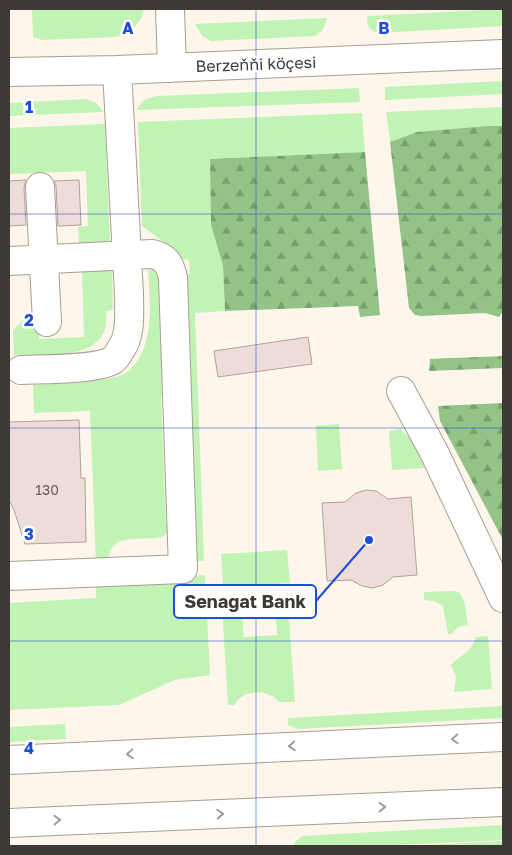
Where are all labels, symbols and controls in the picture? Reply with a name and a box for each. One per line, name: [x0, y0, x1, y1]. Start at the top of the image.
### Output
text: A: [122, 18, 134, 38]
text: B: [378, 18, 390, 38]
street label: Berzeňňi köçesi: [195, 52, 317, 76]
text: 1: [25, 97, 33, 117]
text: 2: [24, 310, 34, 330]
house number: 130: [35, 481, 59, 498]
text: 3: [24, 524, 34, 544]
callout: Senagat Bank: [174, 585, 316, 618]
text: Senagat Bank: [184, 590, 306, 612]
one-way arrow: [450, 733, 458, 744]
text: 4: [24, 738, 34, 758]
one-way arrow: [288, 741, 296, 752]
one-way arrow: [126, 749, 134, 759]
one-way arrow: [378, 802, 386, 812]
one-way arrow: [216, 808, 224, 819]
one-way arrow: [54, 815, 62, 826]

